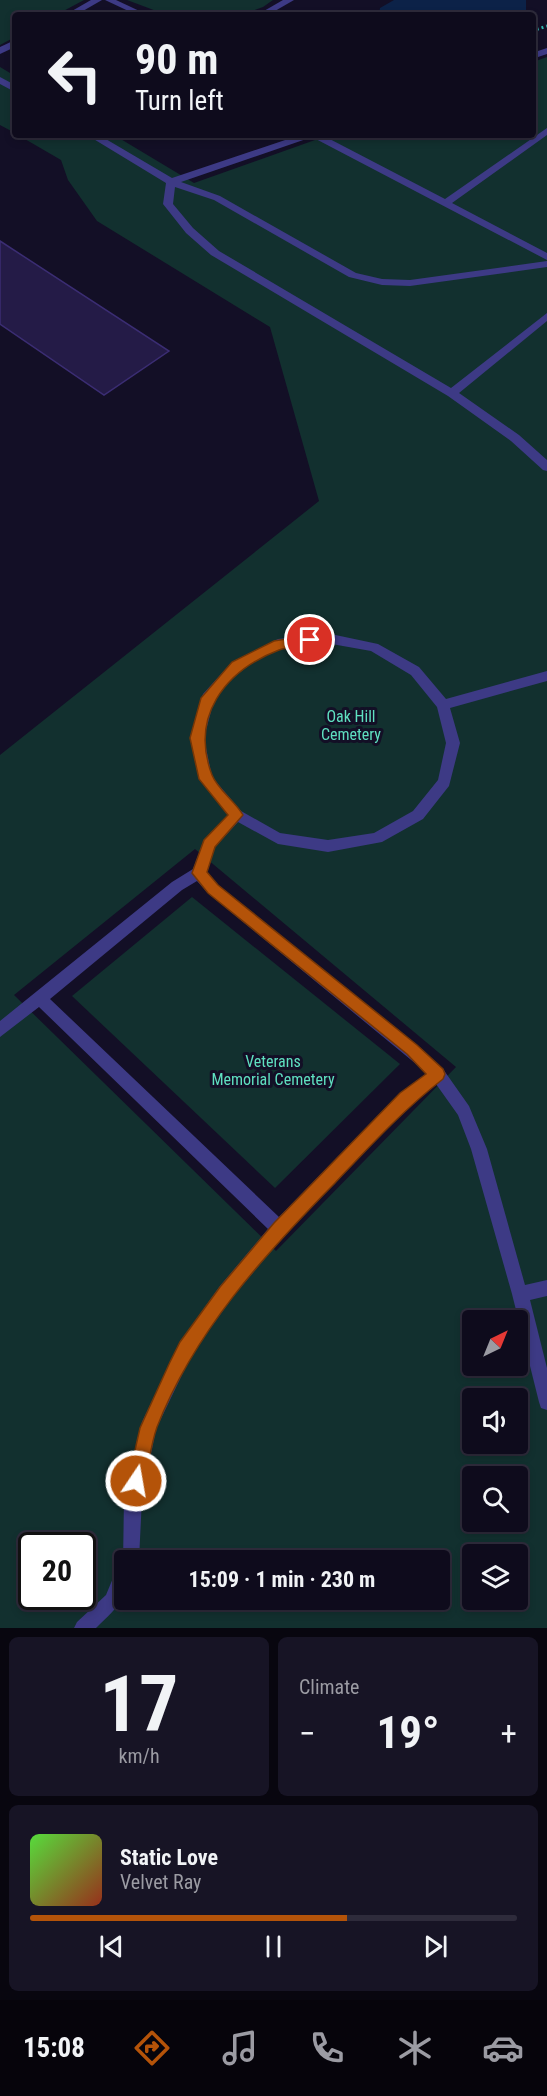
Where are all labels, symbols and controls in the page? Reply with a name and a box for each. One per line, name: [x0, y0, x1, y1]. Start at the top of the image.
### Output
text: 90 m: [135, 35, 218, 84]
icon: left: [36, 36, 114, 114]
text: Turn left: [135, 85, 224, 117]
pin: [284, 614, 335, 665]
icon: arrive: [293, 623, 326, 656]
park label: Oak Hill Cemetery: [321, 707, 381, 744]
park label: Veterans Memorial Cemetery: [211, 1052, 335, 1089]
north arrow: [462, 1310, 528, 1376]
map controls: [462, 1310, 528, 1610]
button: sound: [462, 1388, 528, 1454]
position arrow: [104, 1449, 168, 1513]
button: search: [462, 1466, 528, 1532]
speed limit sign: 20: [18, 1532, 96, 1610]
button: layers: [462, 1544, 528, 1610]
text: 15:09 · 1 min · 230 m: [189, 1567, 375, 1592]
text: 17: [100, 1659, 178, 1750]
text: Climate: [299, 1675, 359, 1699]
text: 19°: [377, 1706, 440, 1759]
text: −: [299, 1714, 316, 1753]
text: +: [501, 1714, 517, 1753]
text: km/h: [118, 1744, 160, 1768]
text: Static Love: [120, 1845, 218, 1870]
text: Velvet Ray: [120, 1870, 201, 1894]
icon: previous: [95, 1930, 128, 1963]
icon: pause: [257, 1930, 290, 1963]
icon: next: [419, 1930, 452, 1963]
icon: directions: [131, 2027, 173, 2069]
icon: music: [219, 2027, 261, 2069]
icon: phone: [306, 2027, 348, 2069]
icon: climate: [394, 2027, 436, 2069]
icon: car: [482, 2027, 524, 2069]
text: 15:08: [23, 2032, 85, 2064]

